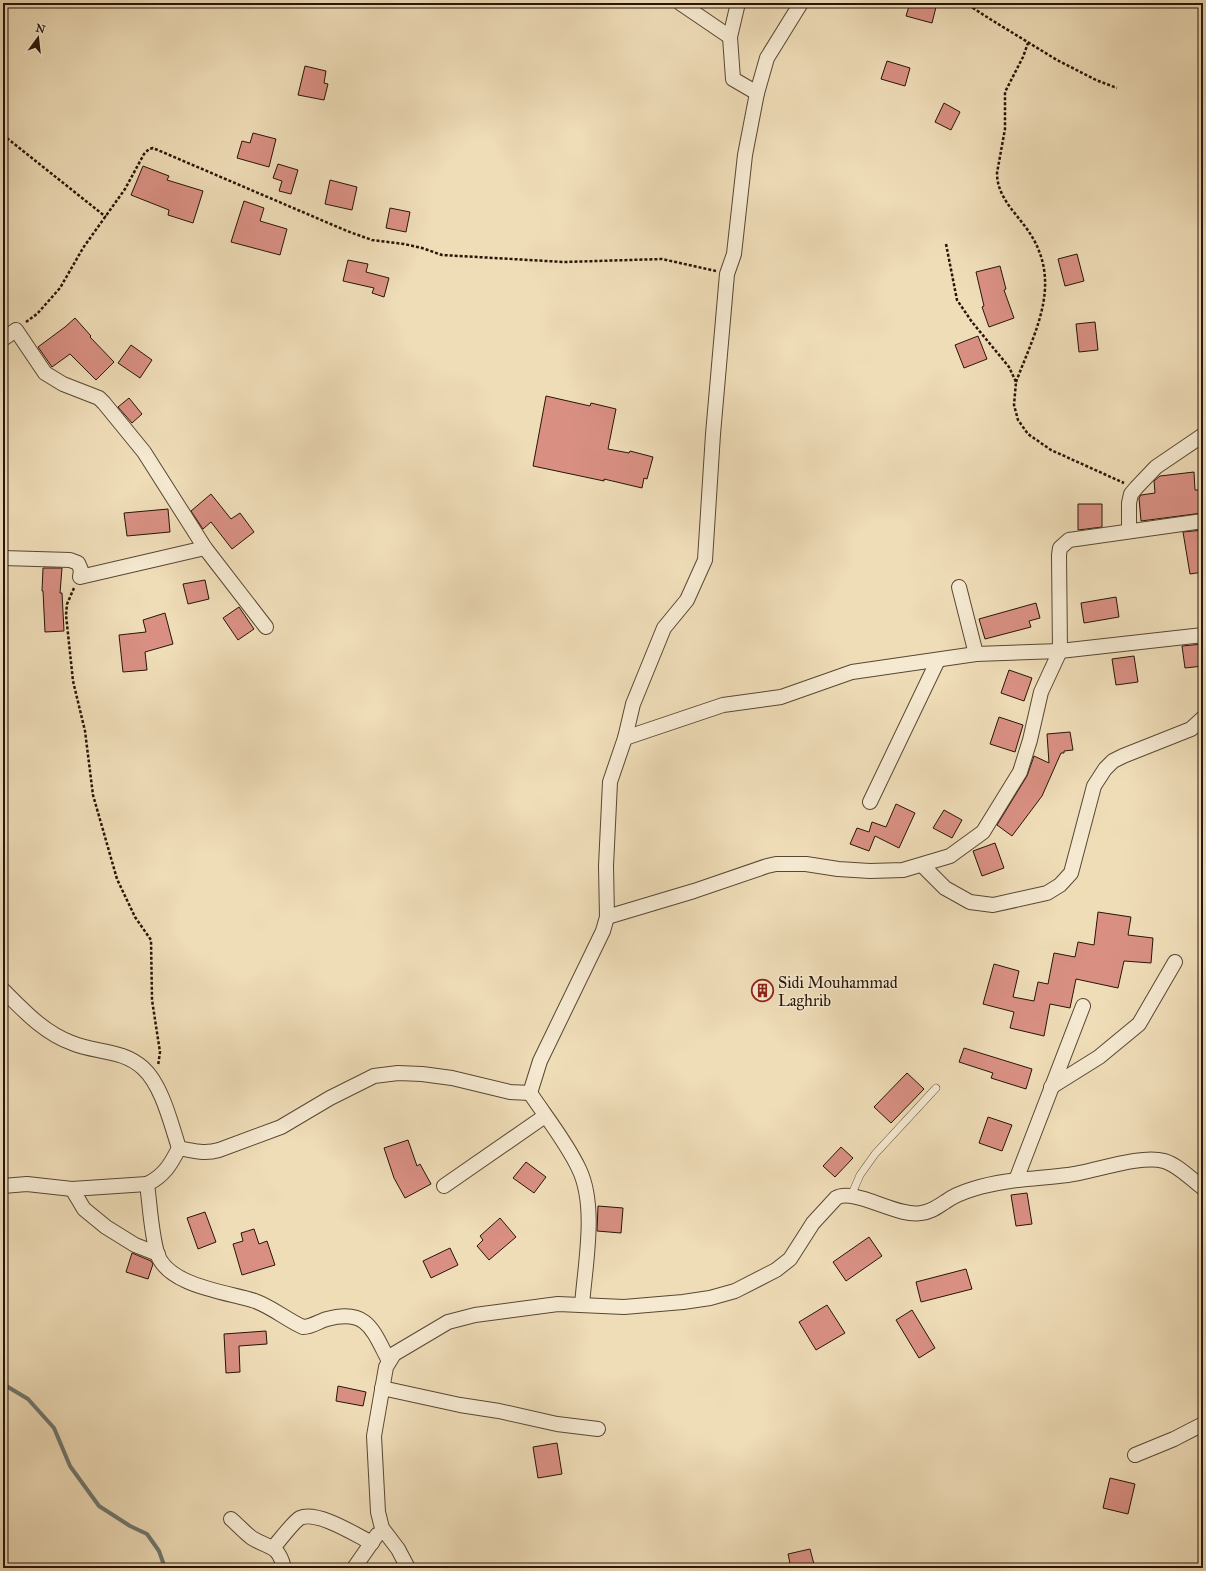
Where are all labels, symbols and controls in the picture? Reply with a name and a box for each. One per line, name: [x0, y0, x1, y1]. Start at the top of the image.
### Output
north arrow: [18, 18, 58, 58]
text: N: [34, 21, 47, 36]
place label: Sidi Mouhammad Laghrib: [778, 973, 898, 1011]
building icon: Sidi Mouhammad Laghrib: [750, 978, 776, 1004]

